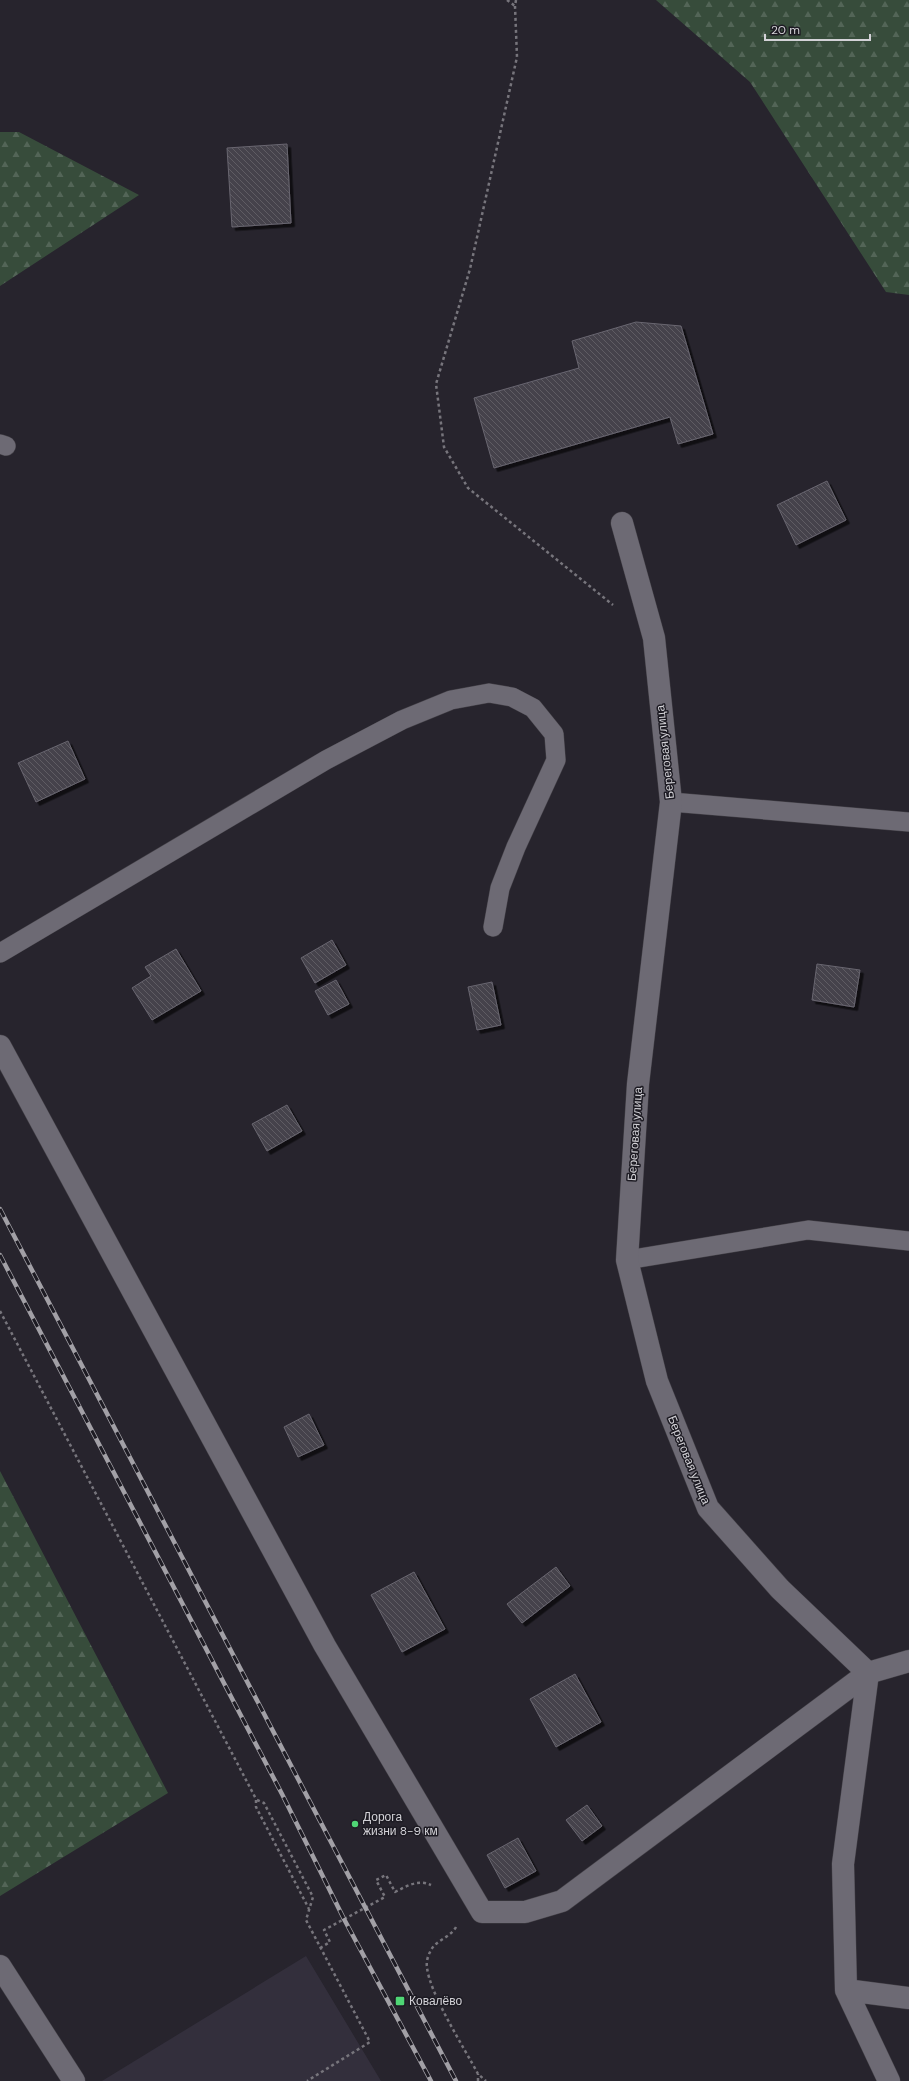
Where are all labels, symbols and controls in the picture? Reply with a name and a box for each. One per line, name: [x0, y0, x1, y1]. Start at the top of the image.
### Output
scale bar: [765, 16, 870, 42]
text: 20 m: [771, 22, 800, 38]
street label: Береговая улица: [652, 704, 678, 800]
street label: Береговая улица: [624, 1086, 646, 1182]
street label: Береговая улица: [664, 1413, 714, 1507]
place label: Дорога жизни 8-9 км: [363, 1809, 438, 1839]
marker: Дорога жизни 8-9 км: [350, 1819, 360, 1829]
place label: Ковалёво: [409, 1993, 462, 2009]
marker: Ковалёво: [394, 1995, 406, 2007]

